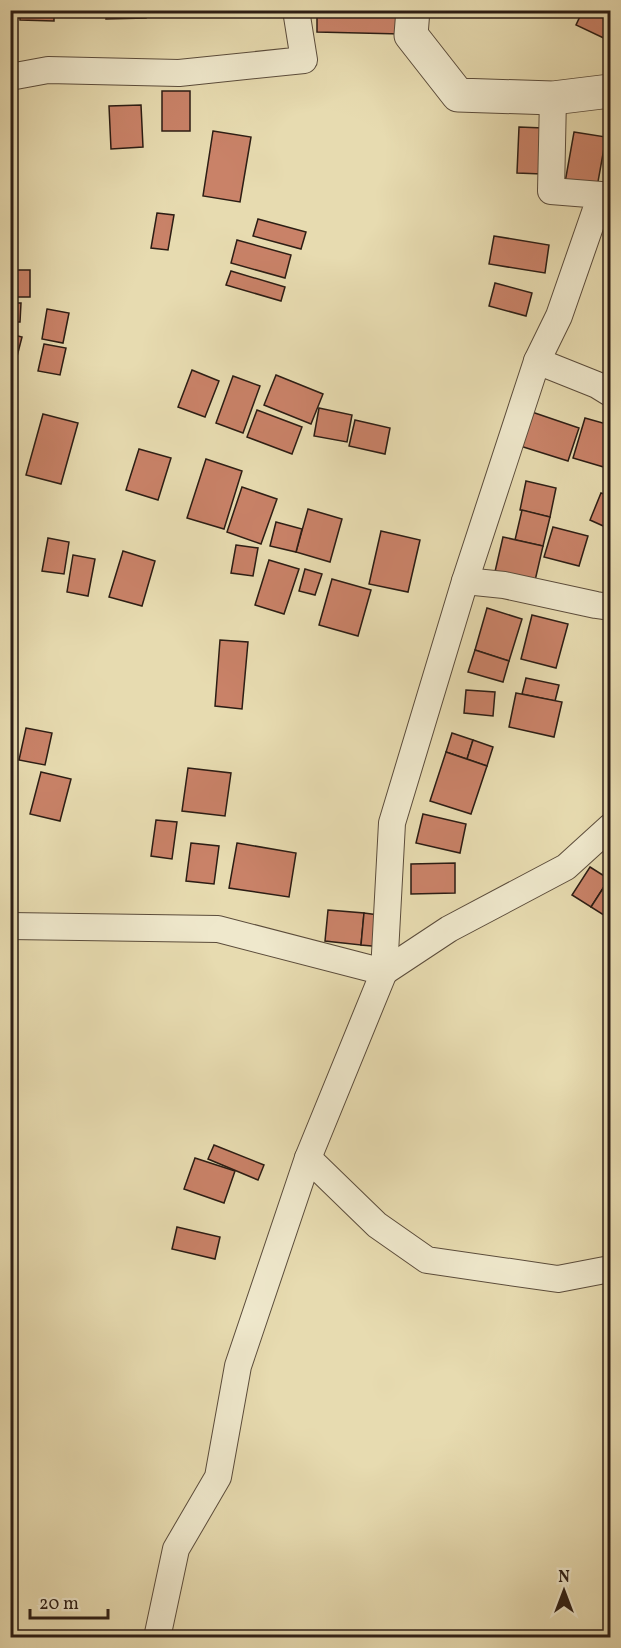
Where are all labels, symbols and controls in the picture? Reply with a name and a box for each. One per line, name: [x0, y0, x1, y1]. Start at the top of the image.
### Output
north arrow: [534, 1561, 594, 1621]
text: N: [558, 1567, 570, 1589]
scale bar: [30, 1582, 108, 1620]
text: 20 m: [39, 1592, 79, 1617]

